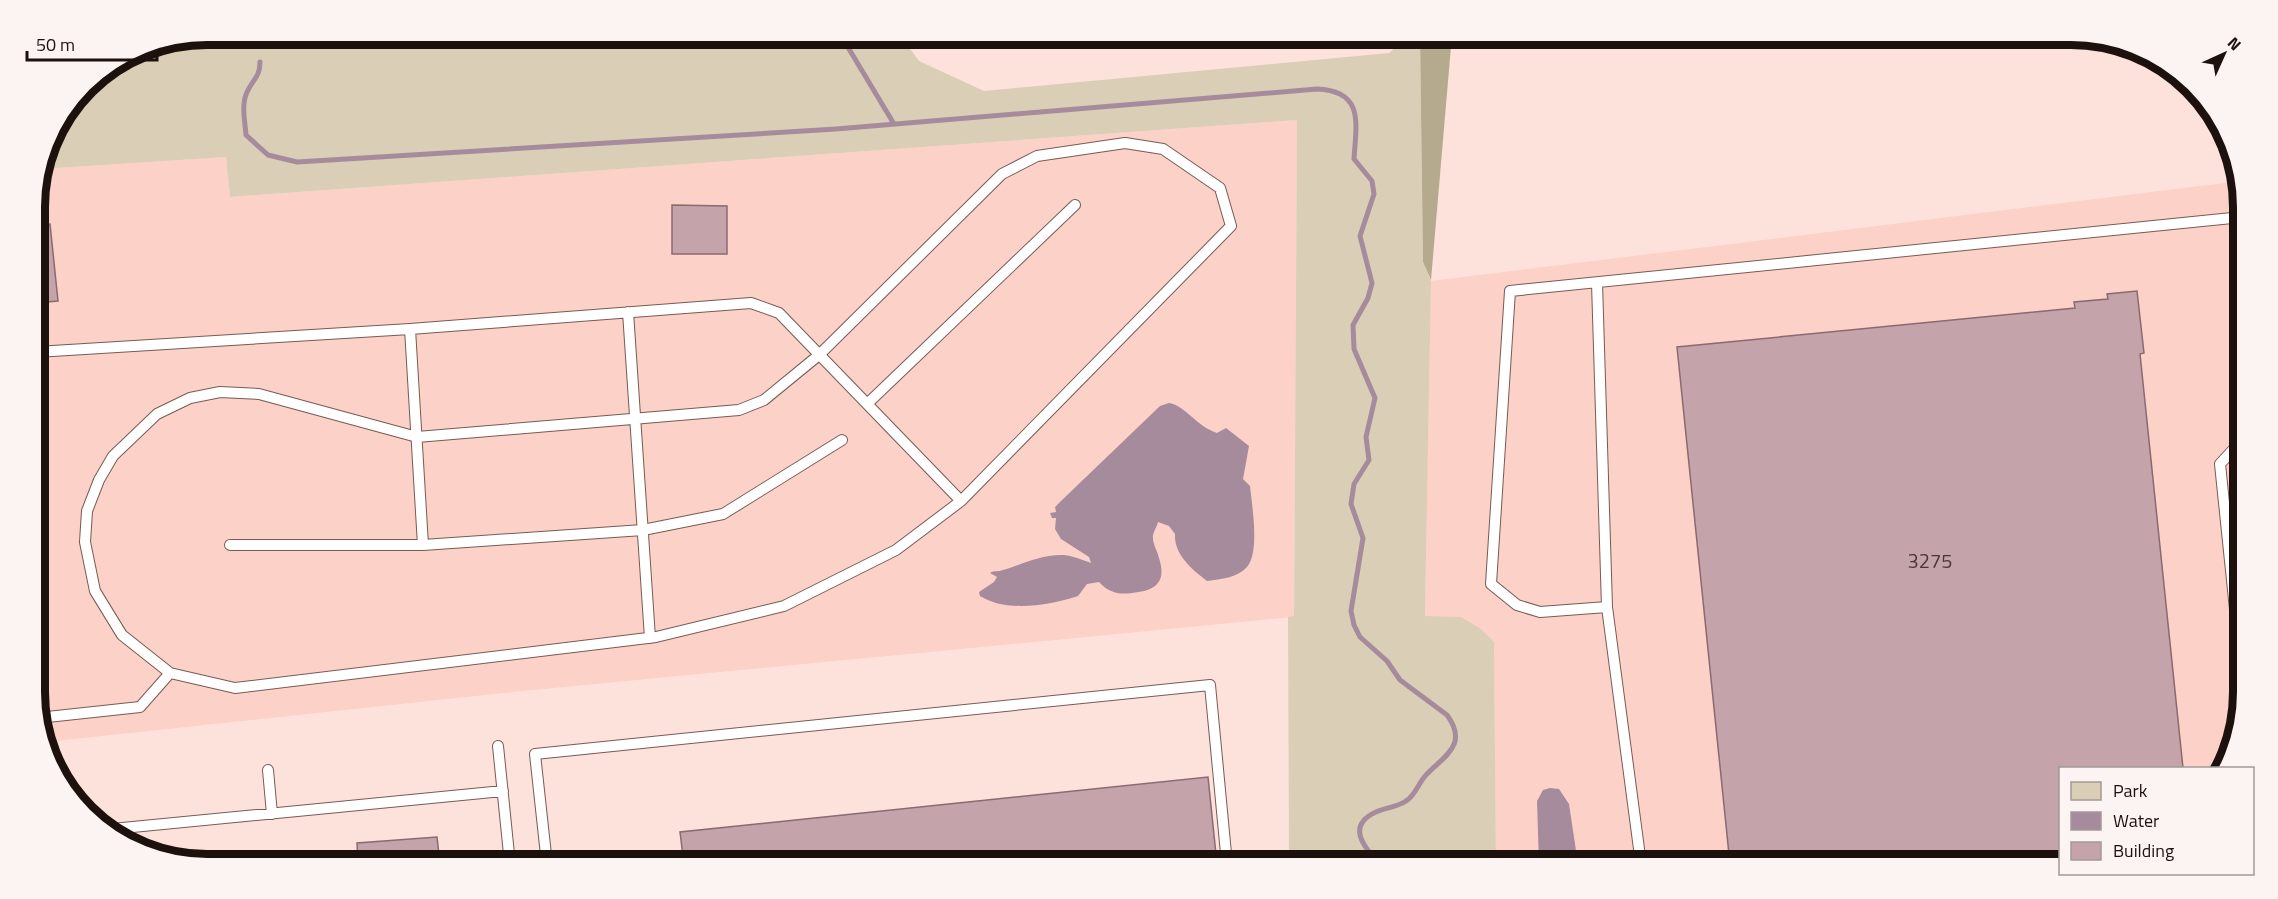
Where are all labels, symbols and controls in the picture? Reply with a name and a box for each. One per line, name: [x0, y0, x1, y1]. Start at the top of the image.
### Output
scale bar: [27, 24, 158, 62]
north arrow: [2194, 24, 2254, 84]
text: 50 m: [36, 31, 75, 58]
text: N: [2222, 31, 2247, 56]
house number: 3275: [1908, 545, 1952, 576]
legend: [2059, 767, 2254, 875]
text: Park: [2113, 777, 2148, 804]
text: Water: [2113, 807, 2159, 834]
text: Building: [2113, 837, 2174, 864]

